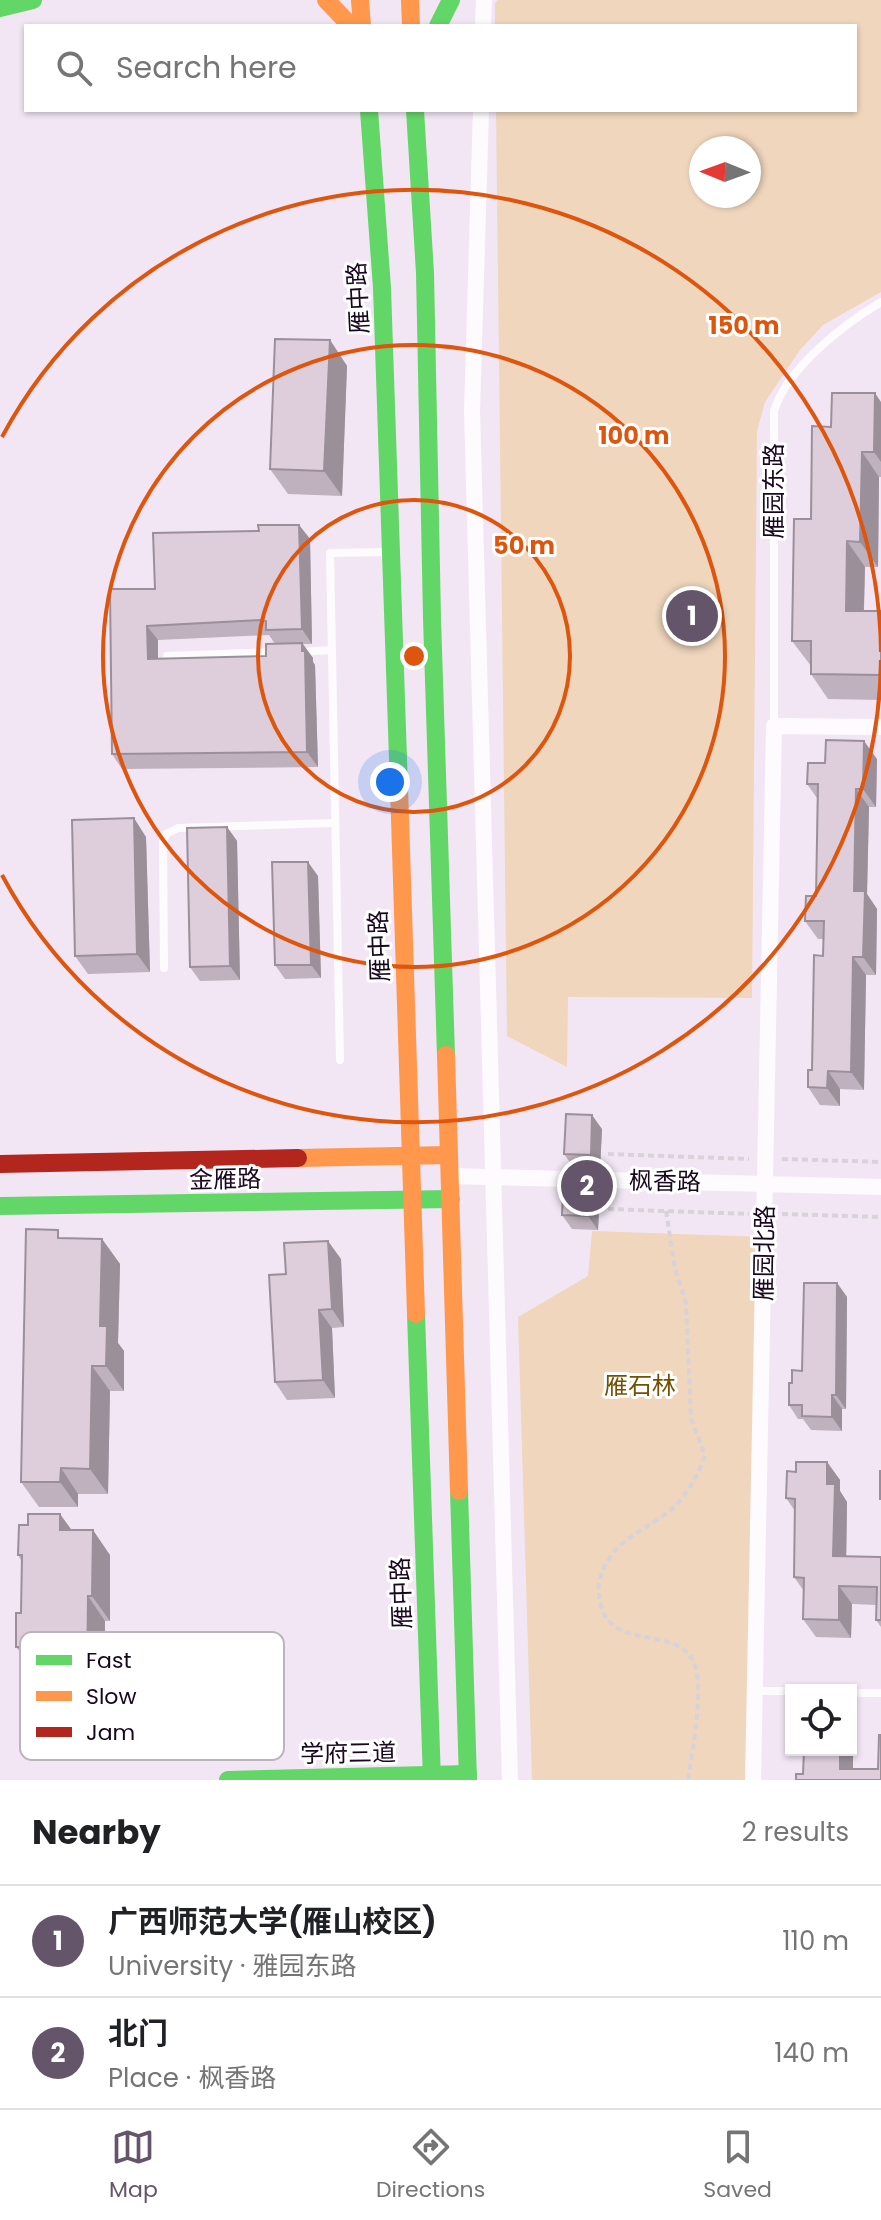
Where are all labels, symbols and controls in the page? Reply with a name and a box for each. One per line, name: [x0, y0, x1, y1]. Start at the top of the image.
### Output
search box: [24, 24, 857, 112]
icon: search: [52, 46, 96, 90]
text: Search here: [116, 46, 297, 89]
north arrow: [689, 136, 761, 208]
street label: 雁中路: [340, 261, 376, 335]
text: 150 m: [709, 309, 779, 342]
text: 100 m: [599, 419, 669, 452]
street label: 雁园东路: [757, 443, 790, 539]
text: 50 m: [493, 529, 555, 562]
pin: 1: [666, 586, 718, 646]
centre of rings: [400, 642, 428, 670]
your location: [370, 762, 410, 802]
street label: 雁中路: [361, 909, 397, 983]
pin: 2: [561, 1156, 613, 1216]
street label: 金雁路: [189, 1162, 261, 1196]
street label: 枫香路: [629, 1164, 701, 1198]
street label: 雁园北路: [747, 1205, 781, 1301]
park label: 雁石林: [604, 1369, 676, 1402]
street label: 雁中路: [383, 1556, 419, 1630]
legend: [20, 1632, 284, 1760]
text: Fast: [86, 1645, 131, 1676]
text: Slow: [86, 1681, 136, 1712]
map controls: [785, 1684, 857, 1756]
button: locate: [785, 1684, 857, 1756]
text: Jam: [86, 1717, 135, 1748]
street label: 学府三道: [300, 1736, 396, 1770]
text: Nearby: [32, 1808, 161, 1856]
text: 2 results: [742, 1814, 849, 1850]
text: 广西师范大学(雁山校区): [108, 1900, 437, 1943]
text: 1: [53, 1923, 63, 1959]
text: 110 m: [782, 1923, 849, 1959]
text: University · 雅园东路: [108, 1948, 356, 1984]
text: 北门: [108, 2012, 168, 2055]
text: 2: [51, 2035, 65, 2071]
text: 140 m: [774, 2035, 849, 2071]
text: Place · 枫香路: [108, 2060, 276, 2096]
tab: Map: [109, 2125, 158, 2206]
tab: Directions: [376, 2125, 485, 2206]
tab: Saved: [703, 2125, 772, 2206]

